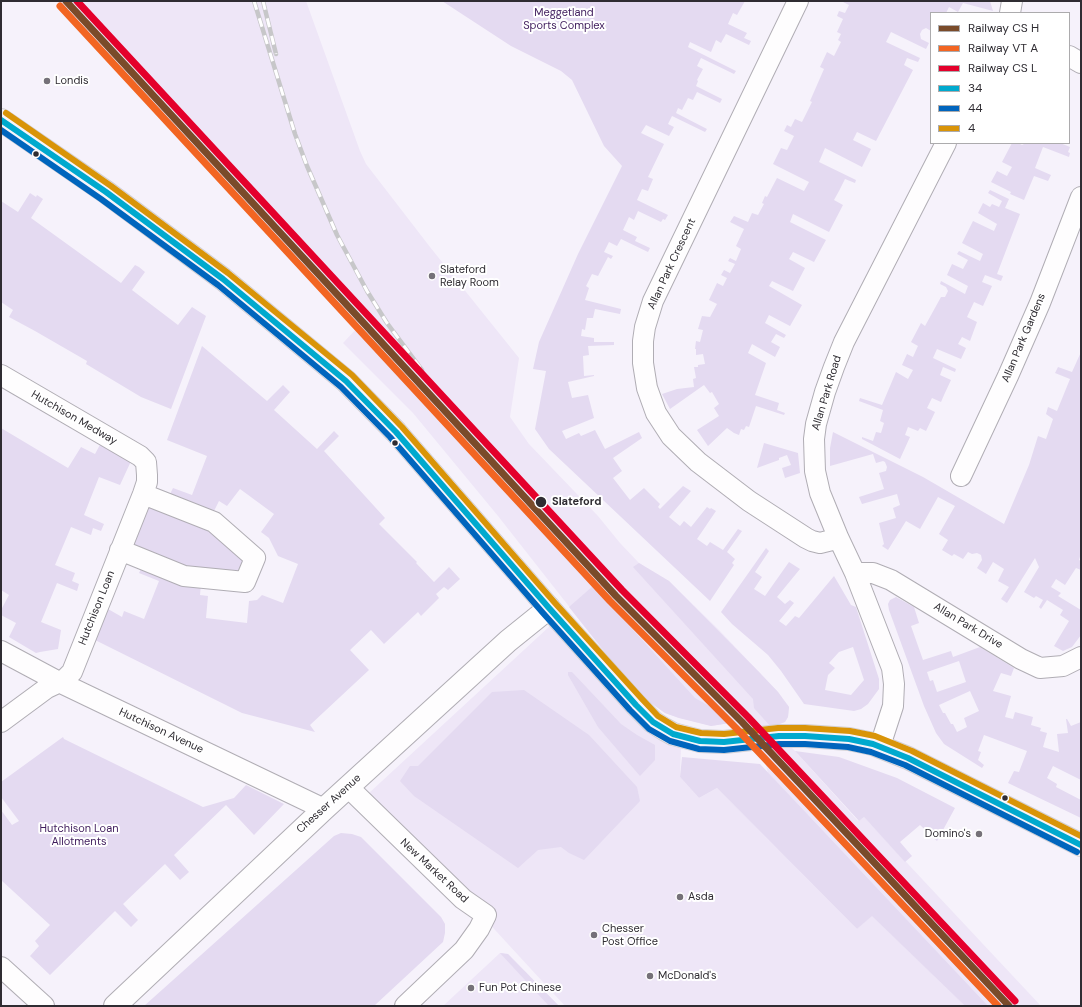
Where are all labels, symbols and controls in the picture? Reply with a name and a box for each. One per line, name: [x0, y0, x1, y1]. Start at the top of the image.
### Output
park label: Meggetland Sports Complex: [523, 6, 605, 32]
legend: [930, 12, 1070, 144]
text: Railway CS H: [968, 20, 1039, 36]
text: Railway VT A: [968, 40, 1038, 56]
text: Railway CS L: [968, 60, 1037, 76]
place label: Londis: [55, 74, 88, 88]
marker: Londis: [42, 76, 52, 86]
text: 34: [968, 80, 982, 96]
text: 44: [968, 100, 983, 116]
text: 4: [968, 120, 975, 136]
unlabelled marker: [31, 149, 41, 159]
street label: Allan Park Crescent: [645, 216, 699, 312]
place label: Slateford Relay Room: [440, 263, 499, 289]
marker: Slateford Relay Room: [427, 271, 437, 281]
street label: Allan Park Gardens: [999, 292, 1049, 384]
street label: Allan Park Road: [809, 354, 845, 432]
street label: Hutchison Medway: [29, 388, 119, 448]
unlabelled marker: [390, 438, 400, 448]
marker: Slateford: [534, 495, 548, 509]
place label: Slateford: [552, 495, 601, 509]
street label: Hutchison Loan: [76, 569, 118, 647]
street label: Allan Park Drive: [931, 600, 1005, 652]
street label: Hutchison Avenue: [117, 706, 205, 756]
street label: Chesser Avenue: [294, 772, 364, 836]
unlabelled marker: [1000, 793, 1010, 803]
park label: Hutchison Loan Allotments: [40, 822, 118, 848]
place label: Domino's: [925, 827, 971, 841]
marker: Domino's: [974, 829, 984, 839]
street label: New Market Road: [397, 836, 471, 906]
place label: Asda: [688, 890, 714, 904]
marker: Asda: [675, 892, 685, 902]
place label: Chesser Post Office: [602, 922, 658, 948]
marker: Chesser Post Office: [589, 930, 599, 940]
place label: McDonald's: [658, 969, 717, 983]
marker: McDonald's: [645, 971, 655, 981]
place label: Fun Pot Chinese: [479, 981, 561, 995]
marker: Fun Pot Chinese: [466, 983, 476, 993]

